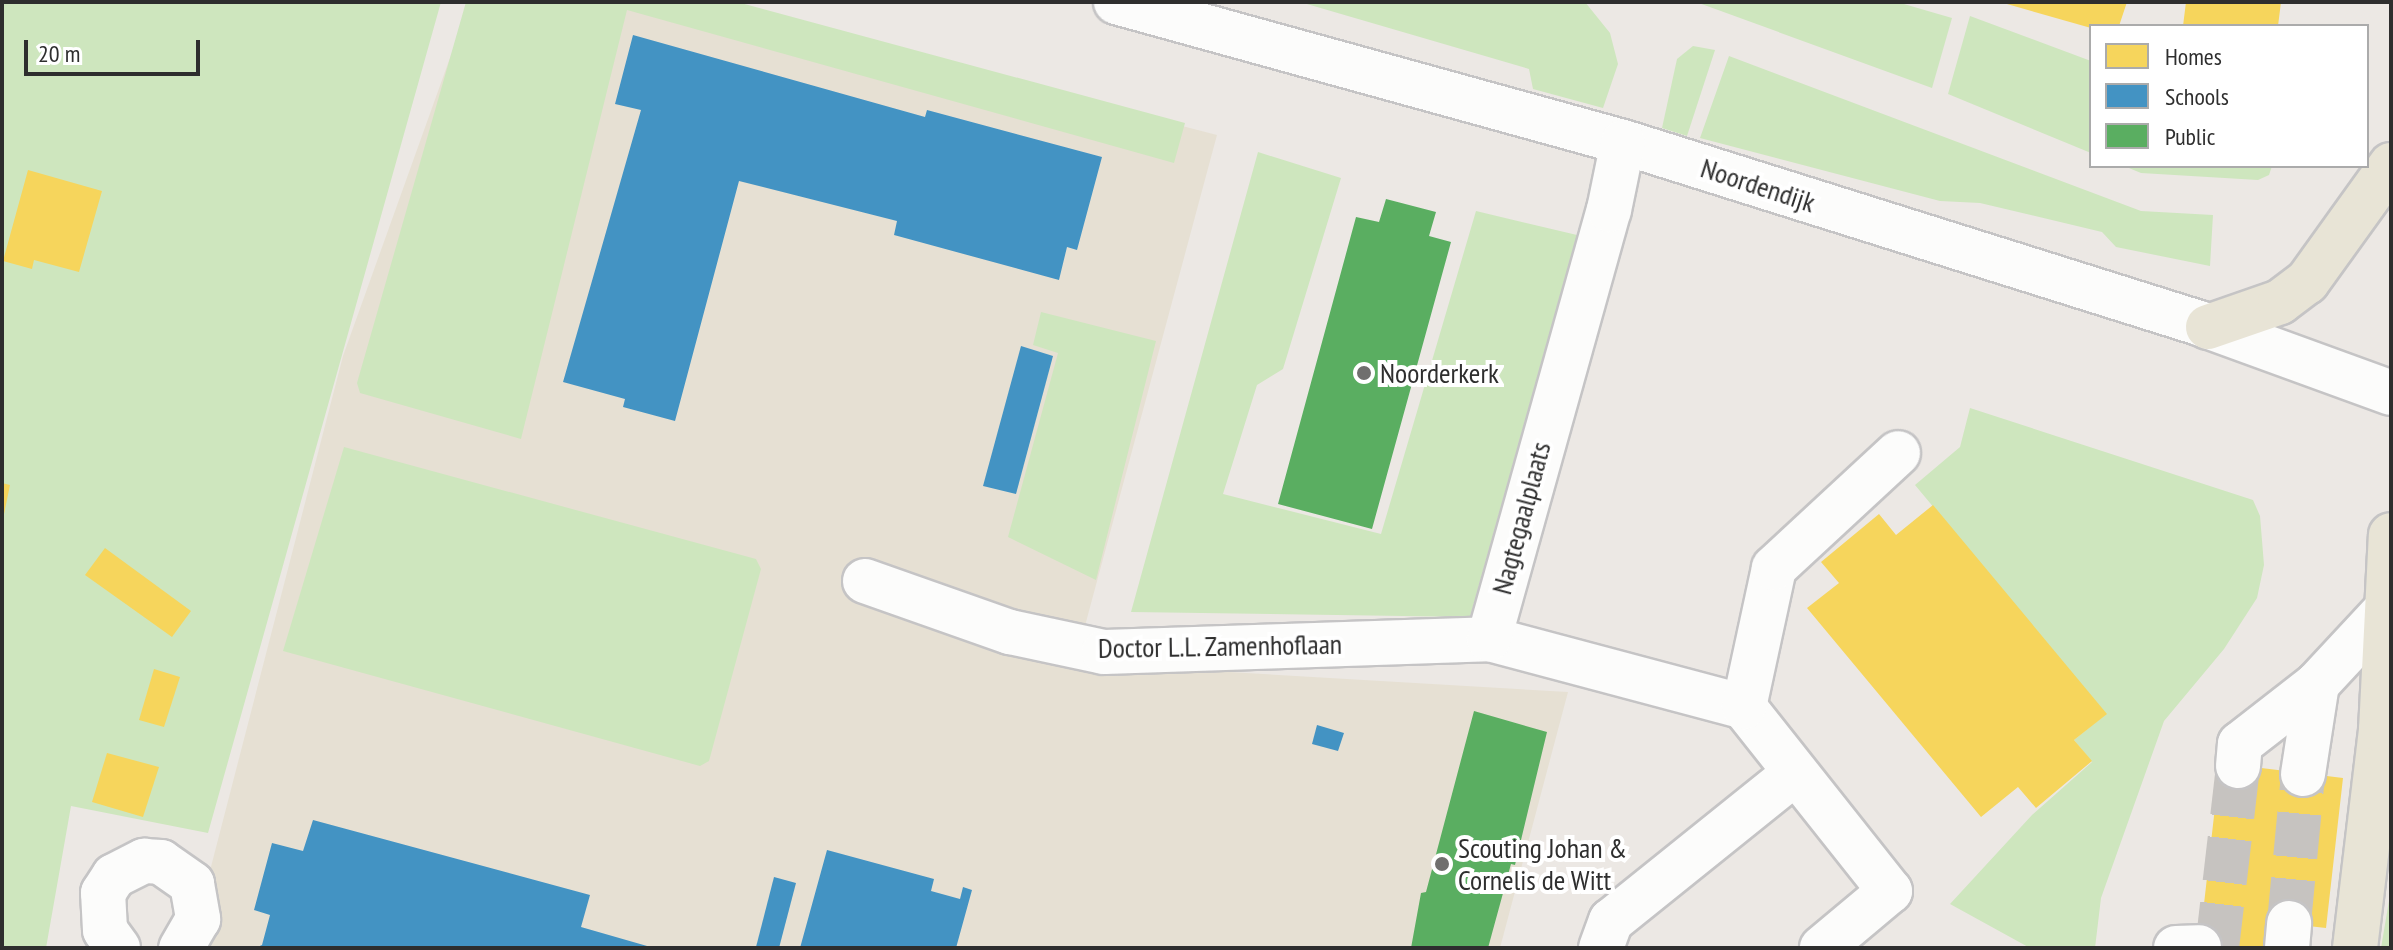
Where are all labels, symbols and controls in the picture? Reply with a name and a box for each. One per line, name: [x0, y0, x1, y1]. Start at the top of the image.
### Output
scale bar: [28, 24, 204, 74]
legend: [2089, 24, 2369, 168]
text: 20 m: [38, 38, 80, 69]
text: Homes: [2165, 41, 2222, 72]
text: Schools: [2165, 81, 2229, 112]
text: Public: [2165, 121, 2215, 152]
street label: Noordendijk: [1697, 151, 1819, 219]
place label: Noorderkerk: [1380, 356, 1499, 390]
marker: Noorderkerk: [1355, 364, 1373, 382]
street label: Nagtegaalplaats: [1485, 438, 1557, 598]
street label: Doctor L.L. Zamenhoflaan: [1096, 627, 1344, 665]
place label: Scouting Johan & Cornelis de Witt: [1458, 831, 1627, 897]
marker: Scouting Johan & Cornelis de Witt: [1433, 855, 1451, 873]

